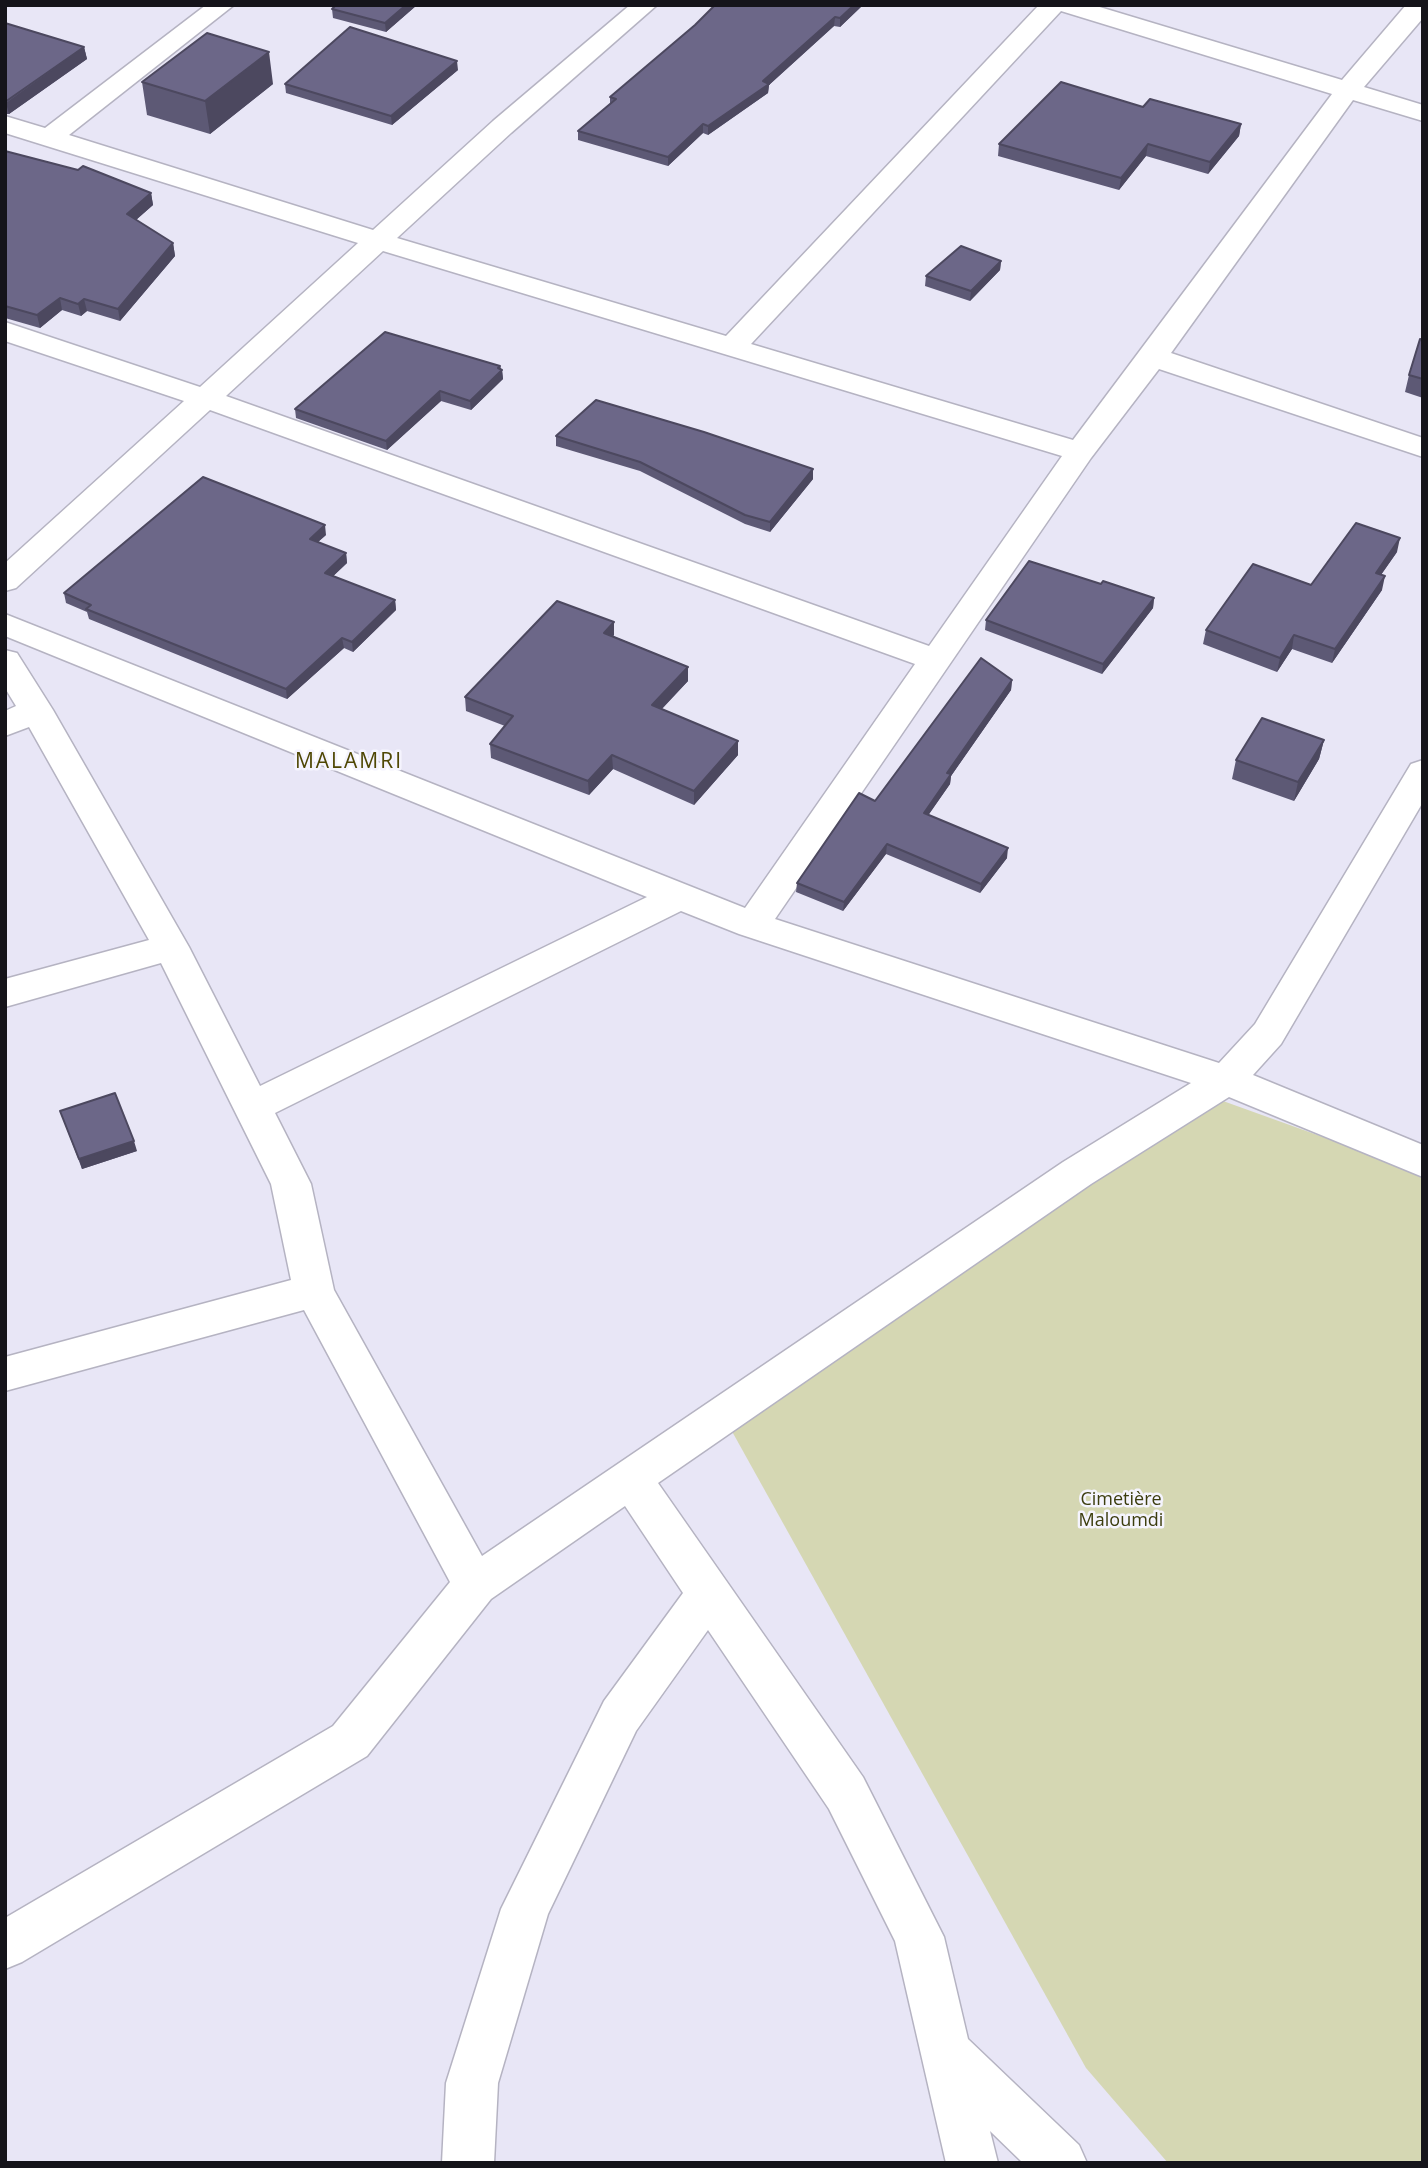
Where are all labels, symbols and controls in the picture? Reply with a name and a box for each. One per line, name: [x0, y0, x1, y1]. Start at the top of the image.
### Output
district label: MALAMRI: [296, 749, 402, 775]
park label: Cimetière Maloumdi: [1079, 1489, 1163, 1532]

